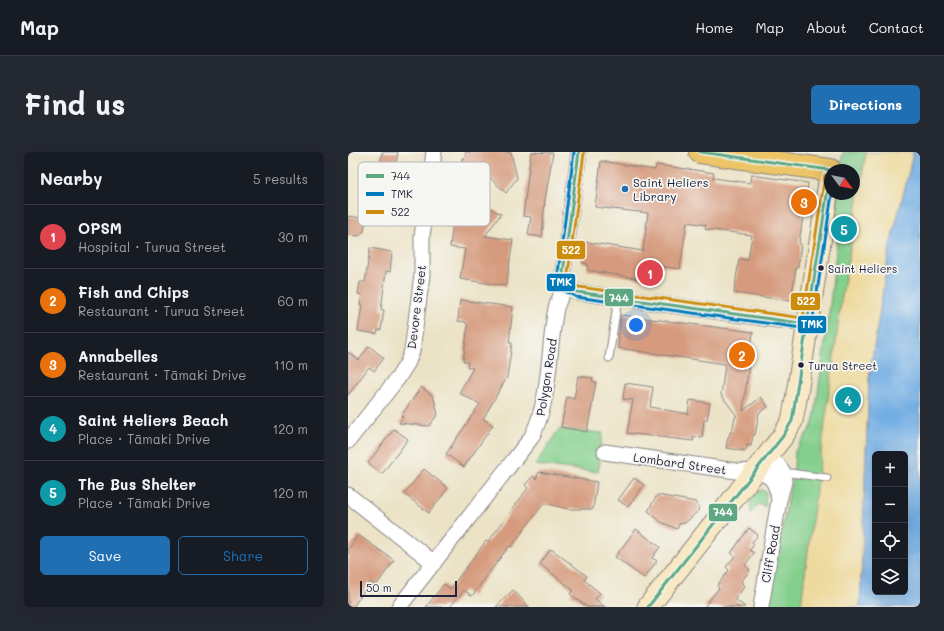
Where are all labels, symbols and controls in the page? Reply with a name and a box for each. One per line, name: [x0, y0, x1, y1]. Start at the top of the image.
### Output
text: Map: [20, 15, 59, 40]
text: Home: [695, 18, 733, 37]
text: Map: [755, 18, 784, 37]
text: About: [806, 18, 847, 37]
text: Contact: [869, 18, 924, 37]
button: Directions: [811, 85, 920, 124]
text: Find us: [24, 86, 125, 122]
legend: [358, 162, 490, 226]
north arrow: [824, 164, 860, 200]
text: Nearby: [40, 167, 102, 189]
text: 744: [391, 168, 411, 183]
text: 5 results: [253, 170, 308, 187]
place label: Saint Heliers Library: [633, 174, 709, 204]
marker: Saint Heliers Library: [620, 184, 630, 194]
text: TMK: [391, 186, 413, 201]
pin: 3: [791, 187, 817, 217]
text: 522: [391, 204, 410, 219]
pin: 5: [831, 214, 857, 244]
text: OPSM: [78, 218, 122, 238]
text: 1: [50, 228, 56, 245]
text: 30 m: [278, 228, 308, 245]
text: Hospital · Turua Street: [78, 238, 226, 255]
line badge: 522: [556, 240, 586, 260]
text: 522: [562, 242, 580, 257]
pin: 1: [637, 258, 663, 288]
place label: Saint Heliers: [828, 261, 897, 276]
marker: Saint Heliers: [816, 263, 826, 273]
street label: Devore Street: [403, 264, 429, 350]
line badge: TMK: [546, 273, 576, 292]
text: TMK: [550, 274, 572, 289]
text: Fish and Chips: [78, 282, 189, 302]
line badge: 744: [604, 288, 634, 307]
text: 744: [609, 290, 629, 305]
text: 2: [49, 292, 57, 309]
text: 60 m: [278, 292, 308, 309]
line badge: 522: [790, 292, 821, 311]
text: 522: [797, 293, 815, 308]
text: Restaurant · Turua Street: [78, 302, 245, 319]
your location: [626, 315, 646, 335]
line badge: TMK: [797, 315, 827, 334]
text: TMK: [801, 316, 823, 331]
street label: Polygon Road: [532, 337, 560, 417]
pin: 2: [729, 340, 755, 370]
text: Annabelles: [78, 346, 158, 366]
text: 3: [49, 356, 57, 373]
text: 110 m: [274, 356, 308, 373]
place label: Turua Street: [808, 358, 877, 373]
marker: Turua Street: [796, 360, 806, 370]
text: Restaurant · Tāmaki Drive: [78, 366, 246, 383]
pin: 4: [835, 385, 861, 415]
text: Saint Heliers Beach: [78, 410, 228, 430]
text: 4: [49, 420, 57, 437]
text: 120 m: [272, 420, 308, 437]
text: Place · Tāmaki Drive: [78, 430, 210, 447]
street label: Lombard Street: [632, 449, 728, 477]
map controls: [872, 451, 908, 595]
button: +: [872, 451, 908, 487]
text: The Bus Shelter: [78, 474, 196, 494]
text: 5: [49, 484, 57, 501]
text: 120 m: [272, 484, 308, 501]
button: −: [872, 487, 908, 523]
text: Place · Tāmaki Drive: [78, 494, 210, 511]
line badge: 744: [708, 503, 738, 522]
text: 744: [713, 504, 733, 519]
button: locate: [872, 523, 908, 559]
street label: Cliff Road: [757, 524, 783, 584]
button: Save: [40, 536, 170, 575]
button: Share: [178, 536, 308, 575]
button: layers: [872, 559, 908, 595]
scale bar: [360, 579, 457, 598]
text: 50 m: [366, 580, 392, 595]

